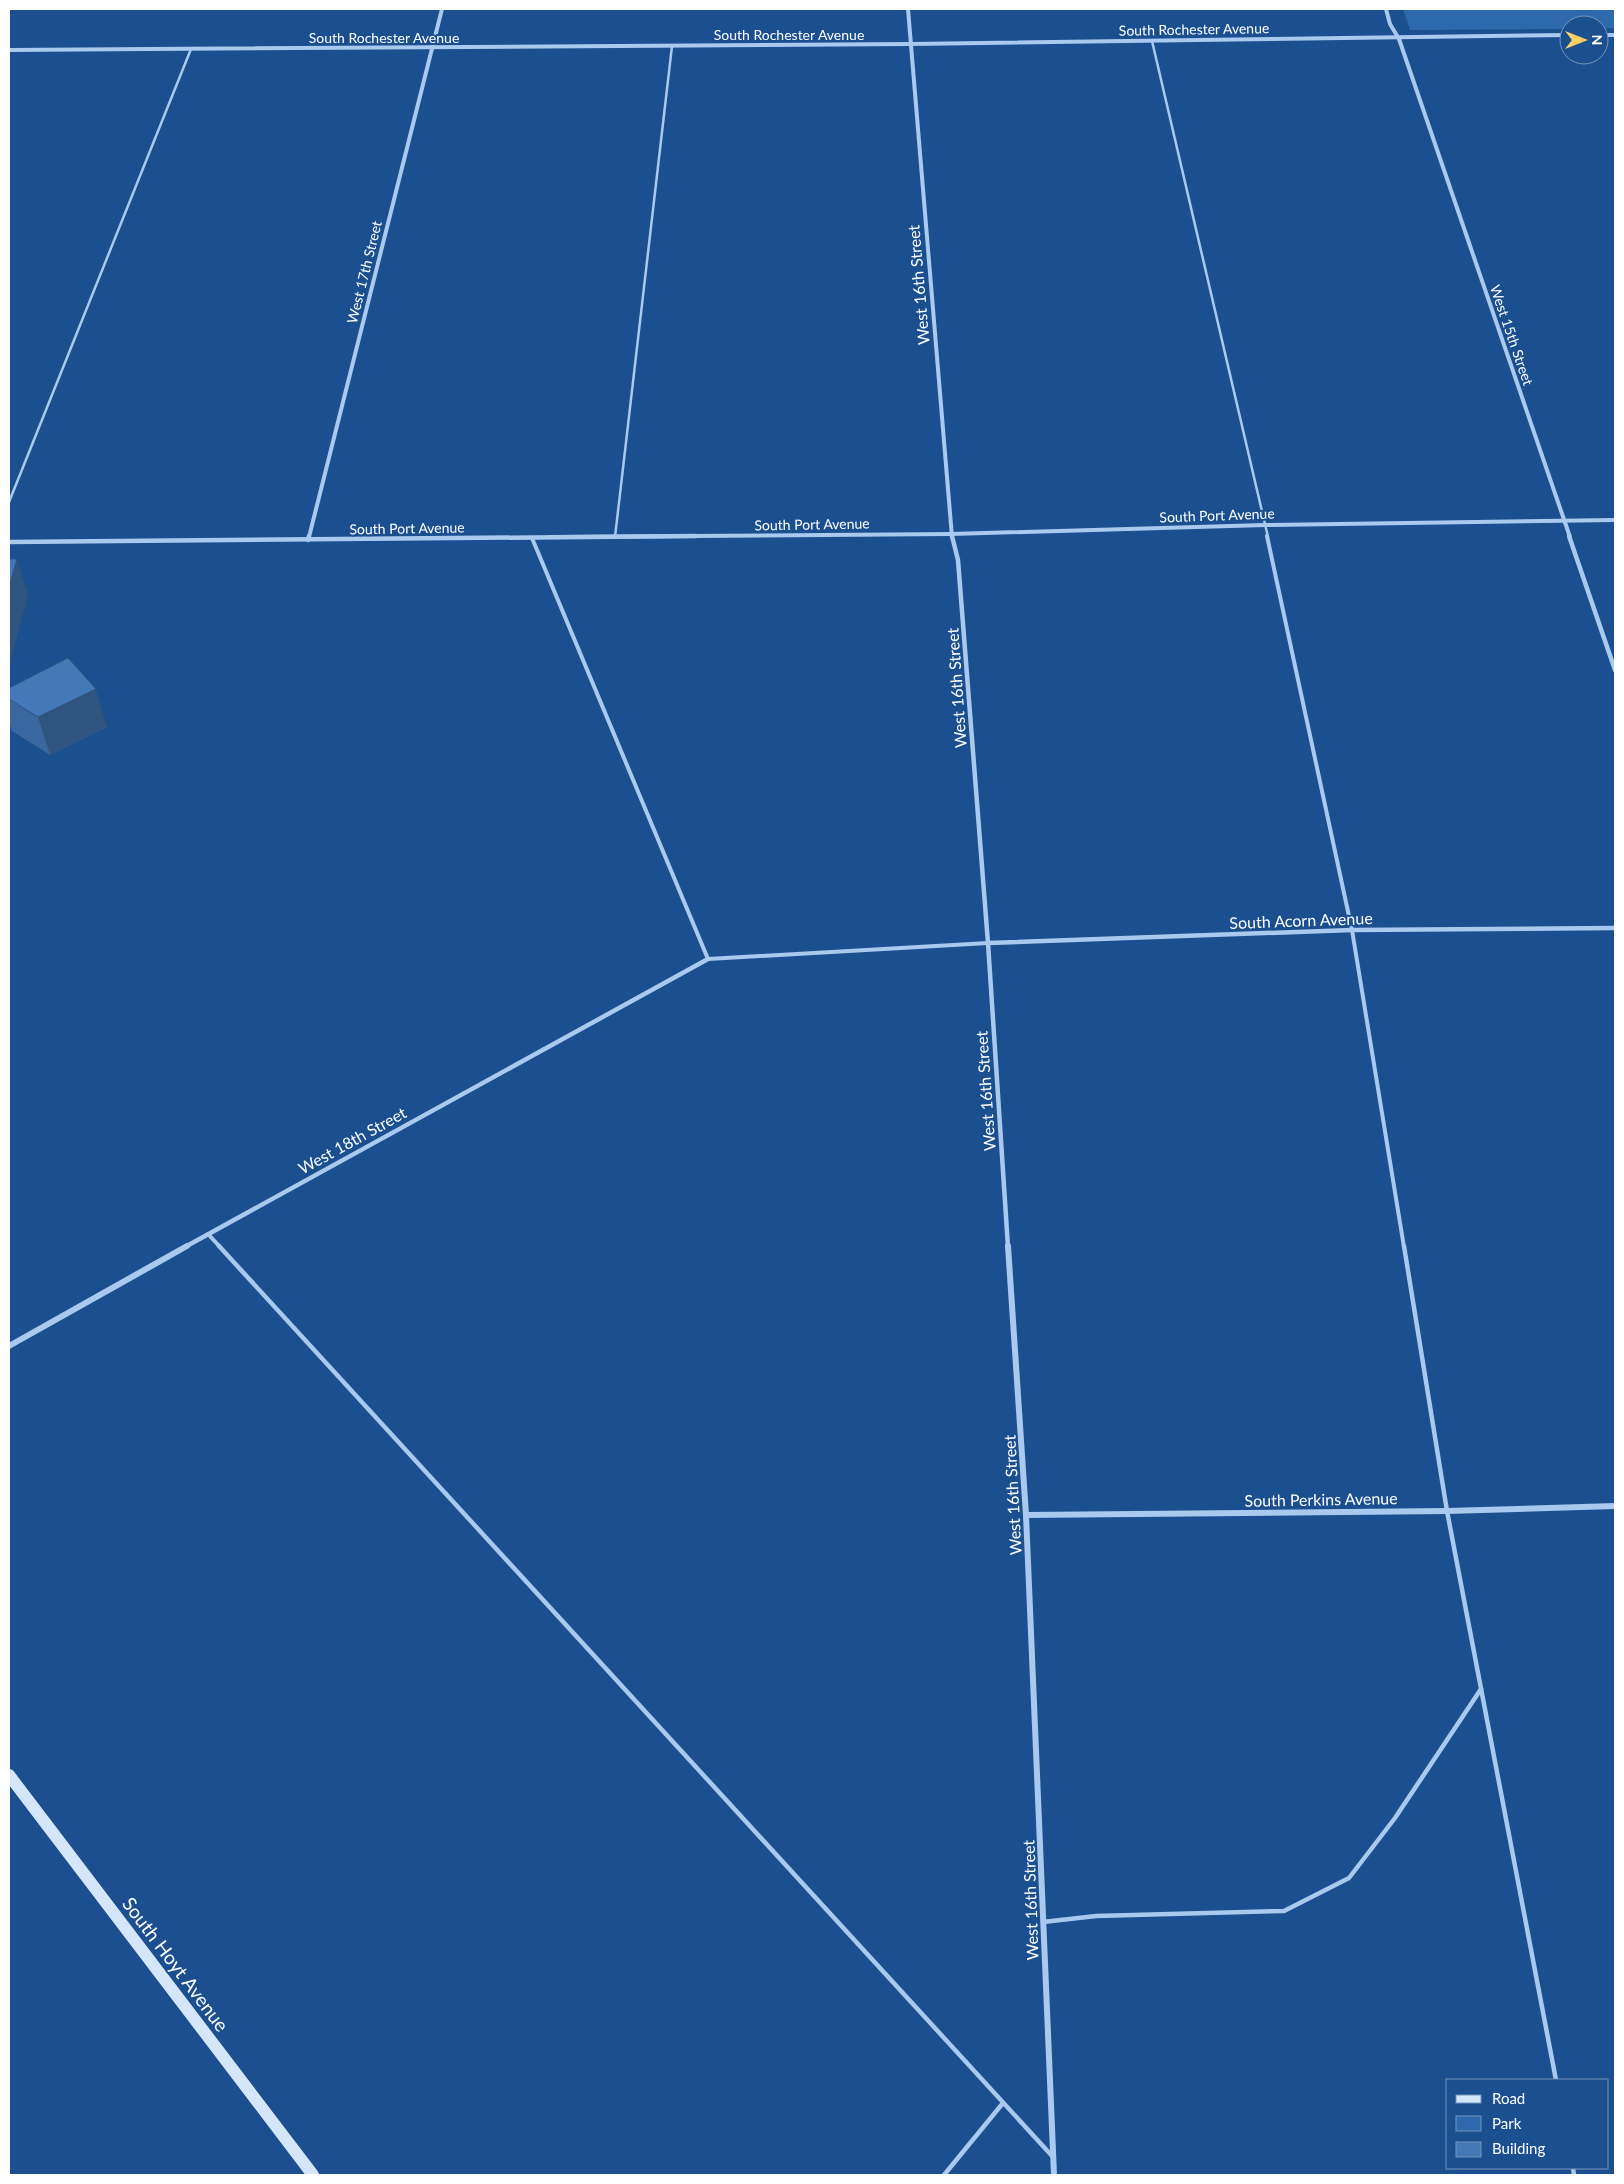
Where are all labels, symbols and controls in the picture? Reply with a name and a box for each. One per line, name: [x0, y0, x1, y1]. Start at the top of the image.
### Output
north arrow: [1559, 15, 1609, 65]
street label: South Rochester Avenue: [1119, 19, 1269, 39]
street label: South Rochester Avenue: [714, 26, 864, 43]
street label: South Rochester Avenue: [309, 29, 459, 46]
text: N: [1589, 35, 1606, 45]
street label: West 17th Street: [343, 219, 385, 325]
street label: West 16th Street: [903, 224, 933, 346]
street label: West 15th Street: [1487, 282, 1537, 388]
street label: South Port Avenue: [1159, 504, 1275, 526]
street label: South Port Avenue: [754, 514, 870, 534]
street label: South Port Avenue: [349, 518, 465, 538]
street label: West 16th Street: [942, 627, 970, 749]
street label: South Acorn Avenue: [1229, 908, 1373, 932]
street label: West 16th Street: [971, 1030, 999, 1152]
street label: West 18th Street: [295, 1102, 409, 1177]
street label: West 16th Street: [999, 1434, 1025, 1556]
street label: South Perkins Avenue: [1244, 1488, 1398, 1510]
street label: West 16th Street: [1018, 1839, 1042, 1960]
street label: South Hoyt Avenue: [118, 1892, 234, 2036]
legend: [1446, 2079, 1609, 2169]
text: Road: [1492, 2089, 1525, 2107]
text: Park: [1492, 2114, 1522, 2132]
text: Building: [1492, 2139, 1545, 2157]

